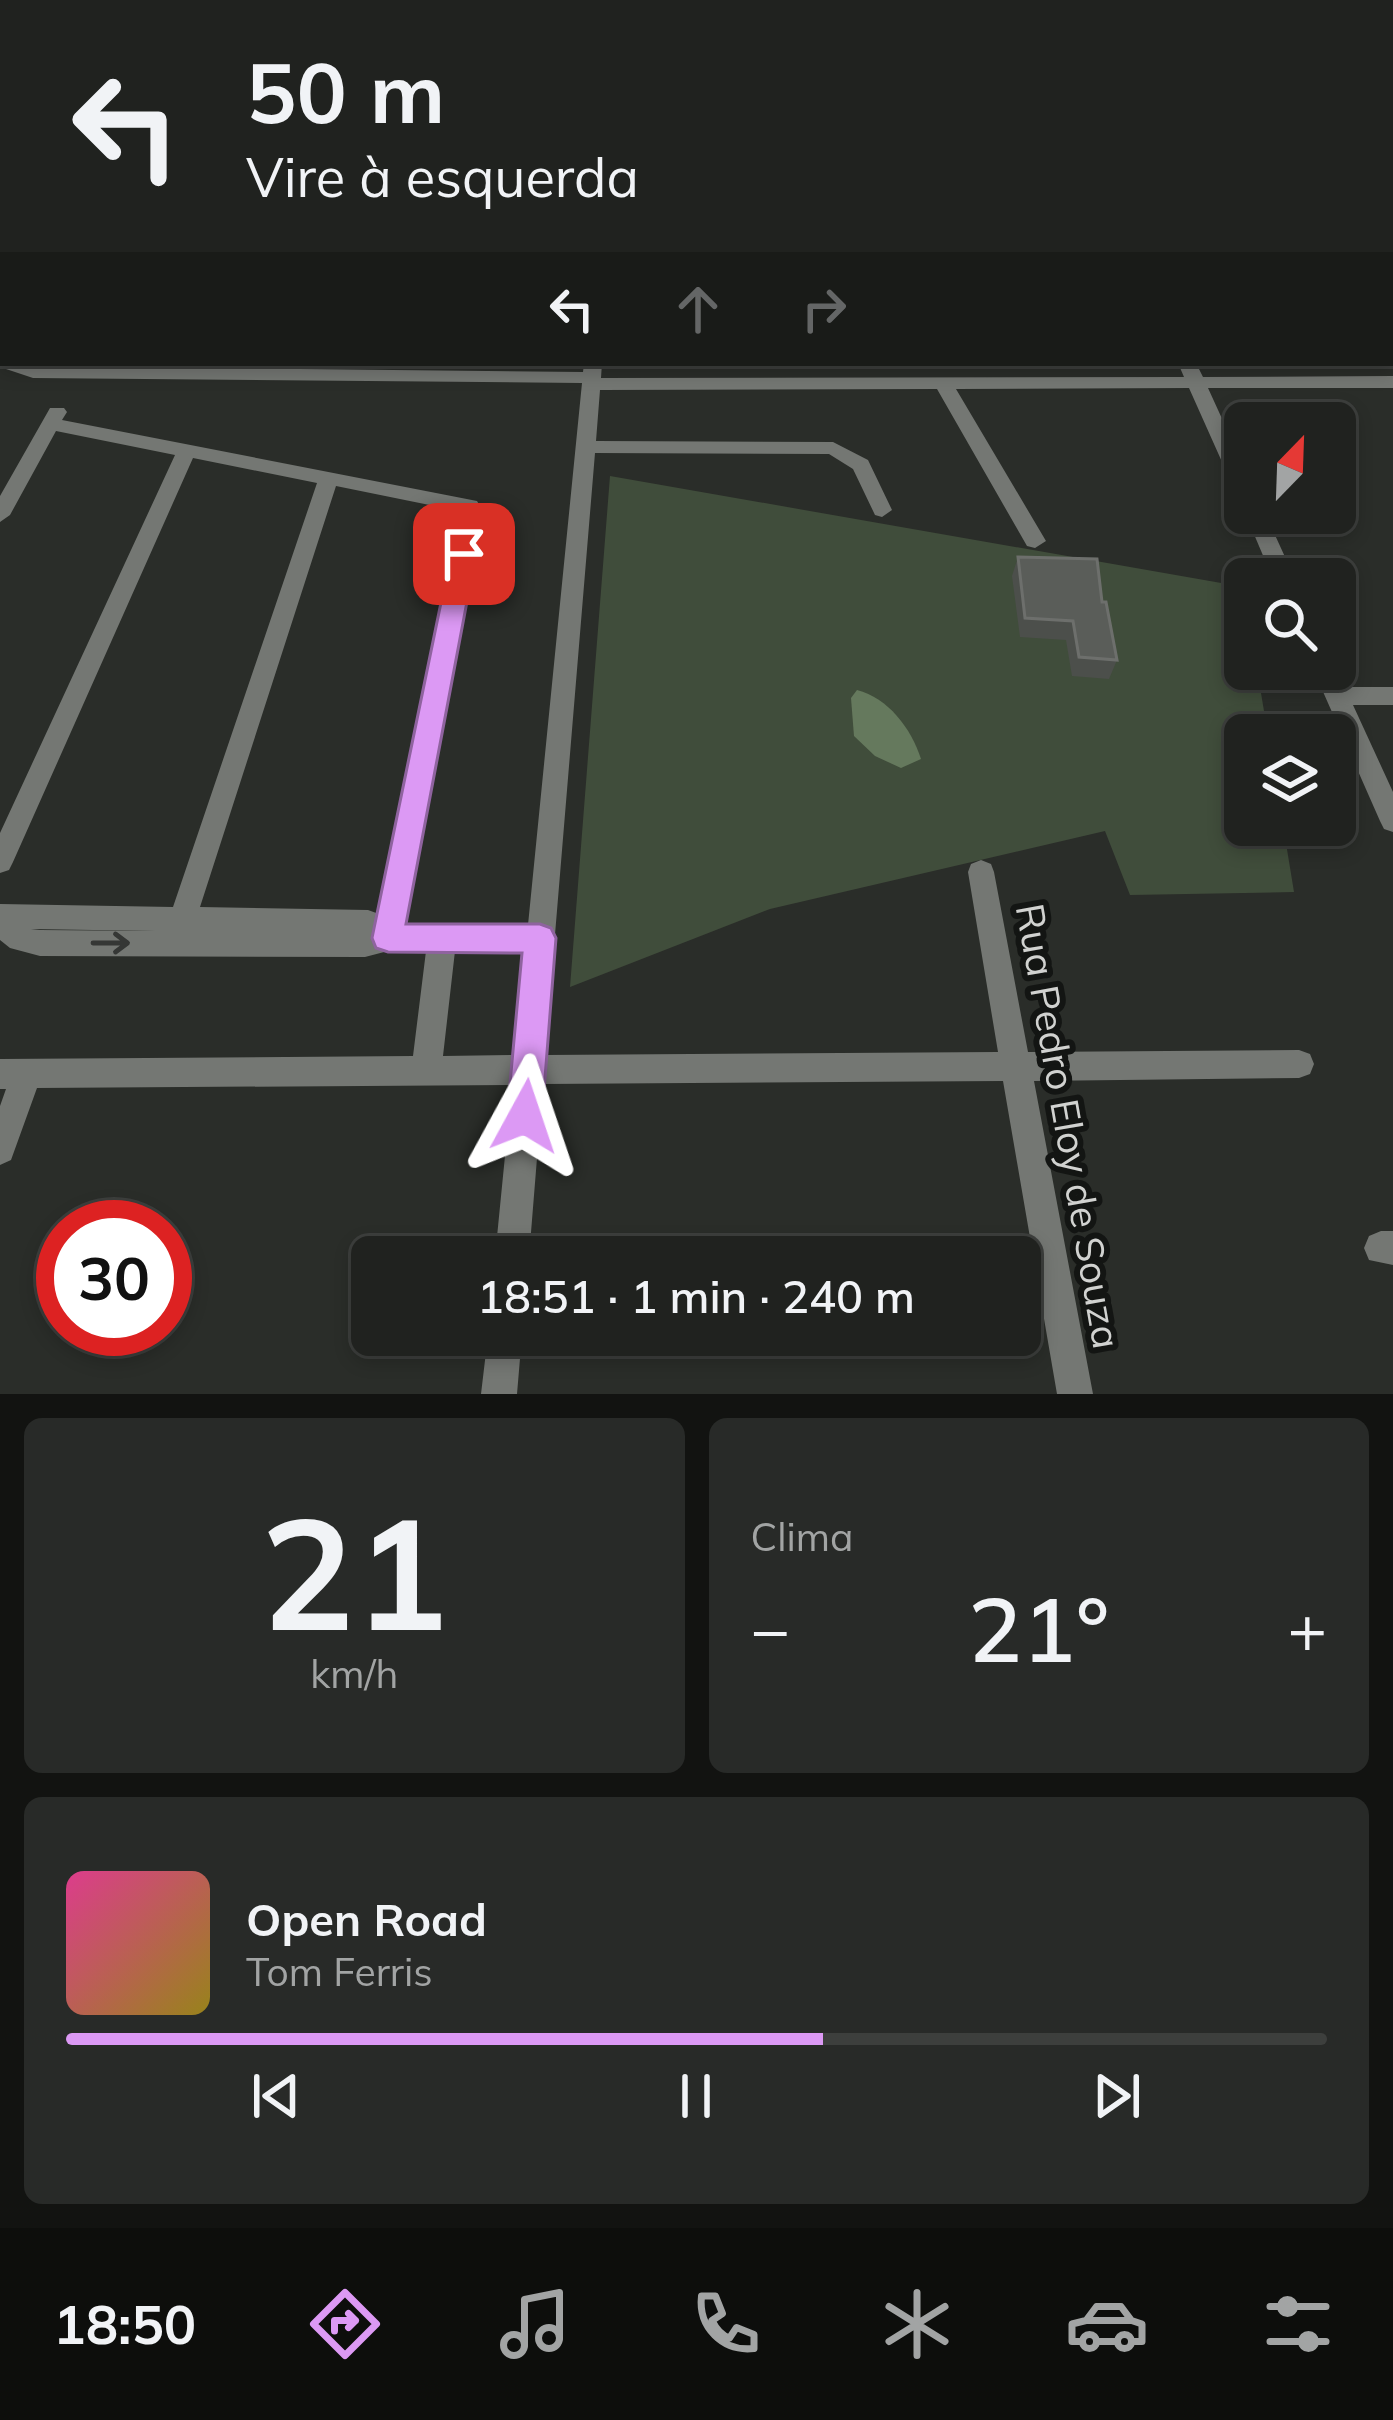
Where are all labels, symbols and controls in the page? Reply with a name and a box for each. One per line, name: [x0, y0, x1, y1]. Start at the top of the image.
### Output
text: 50 m: [246, 39, 445, 144]
icon: left: [48, 48, 204, 204]
text: Vire à esquerda: [246, 143, 639, 211]
icon: left: [539, 276, 605, 342]
icon: ahead: [665, 276, 731, 342]
icon: right: [791, 276, 857, 342]
north arrow: [1224, 402, 1356, 534]
map controls: [1224, 402, 1356, 846]
pin: [413, 503, 515, 605]
icon: arrive: [431, 521, 497, 587]
button: search: [1224, 558, 1356, 690]
button: layers: [1224, 714, 1356, 846]
street label: Rua Pedro Eloy de Souza: [1006, 900, 1132, 1352]
one-way arrow: [91, 932, 130, 954]
position arrow: [462, 1053, 588, 1179]
speed limit sign: 30: [36, 1200, 192, 1356]
text: 18:51 · 1 min · 240 m: [477, 1268, 915, 1324]
text: 21: [261, 1473, 448, 1669]
text: Clima: [751, 1512, 853, 1561]
text: 21°: [968, 1572, 1110, 1685]
text: −: [751, 1587, 790, 1670]
text: +: [1287, 1587, 1327, 1670]
text: km/h: [310, 1649, 398, 1698]
text: Open Road: [246, 1891, 487, 1947]
text: Tom Ferris: [246, 1947, 433, 1996]
icon: previous: [243, 2063, 309, 2129]
icon: pause: [663, 2063, 729, 2129]
icon: next: [1084, 2063, 1150, 2129]
icon: directions: [303, 2282, 387, 2366]
icon: music: [493, 2282, 577, 2366]
icon: phone: [684, 2282, 768, 2366]
icon: climate: [875, 2282, 959, 2366]
icon: car: [1065, 2282, 1149, 2366]
icon: filters: [1256, 2282, 1340, 2366]
text: 18:50: [53, 2290, 196, 2358]

